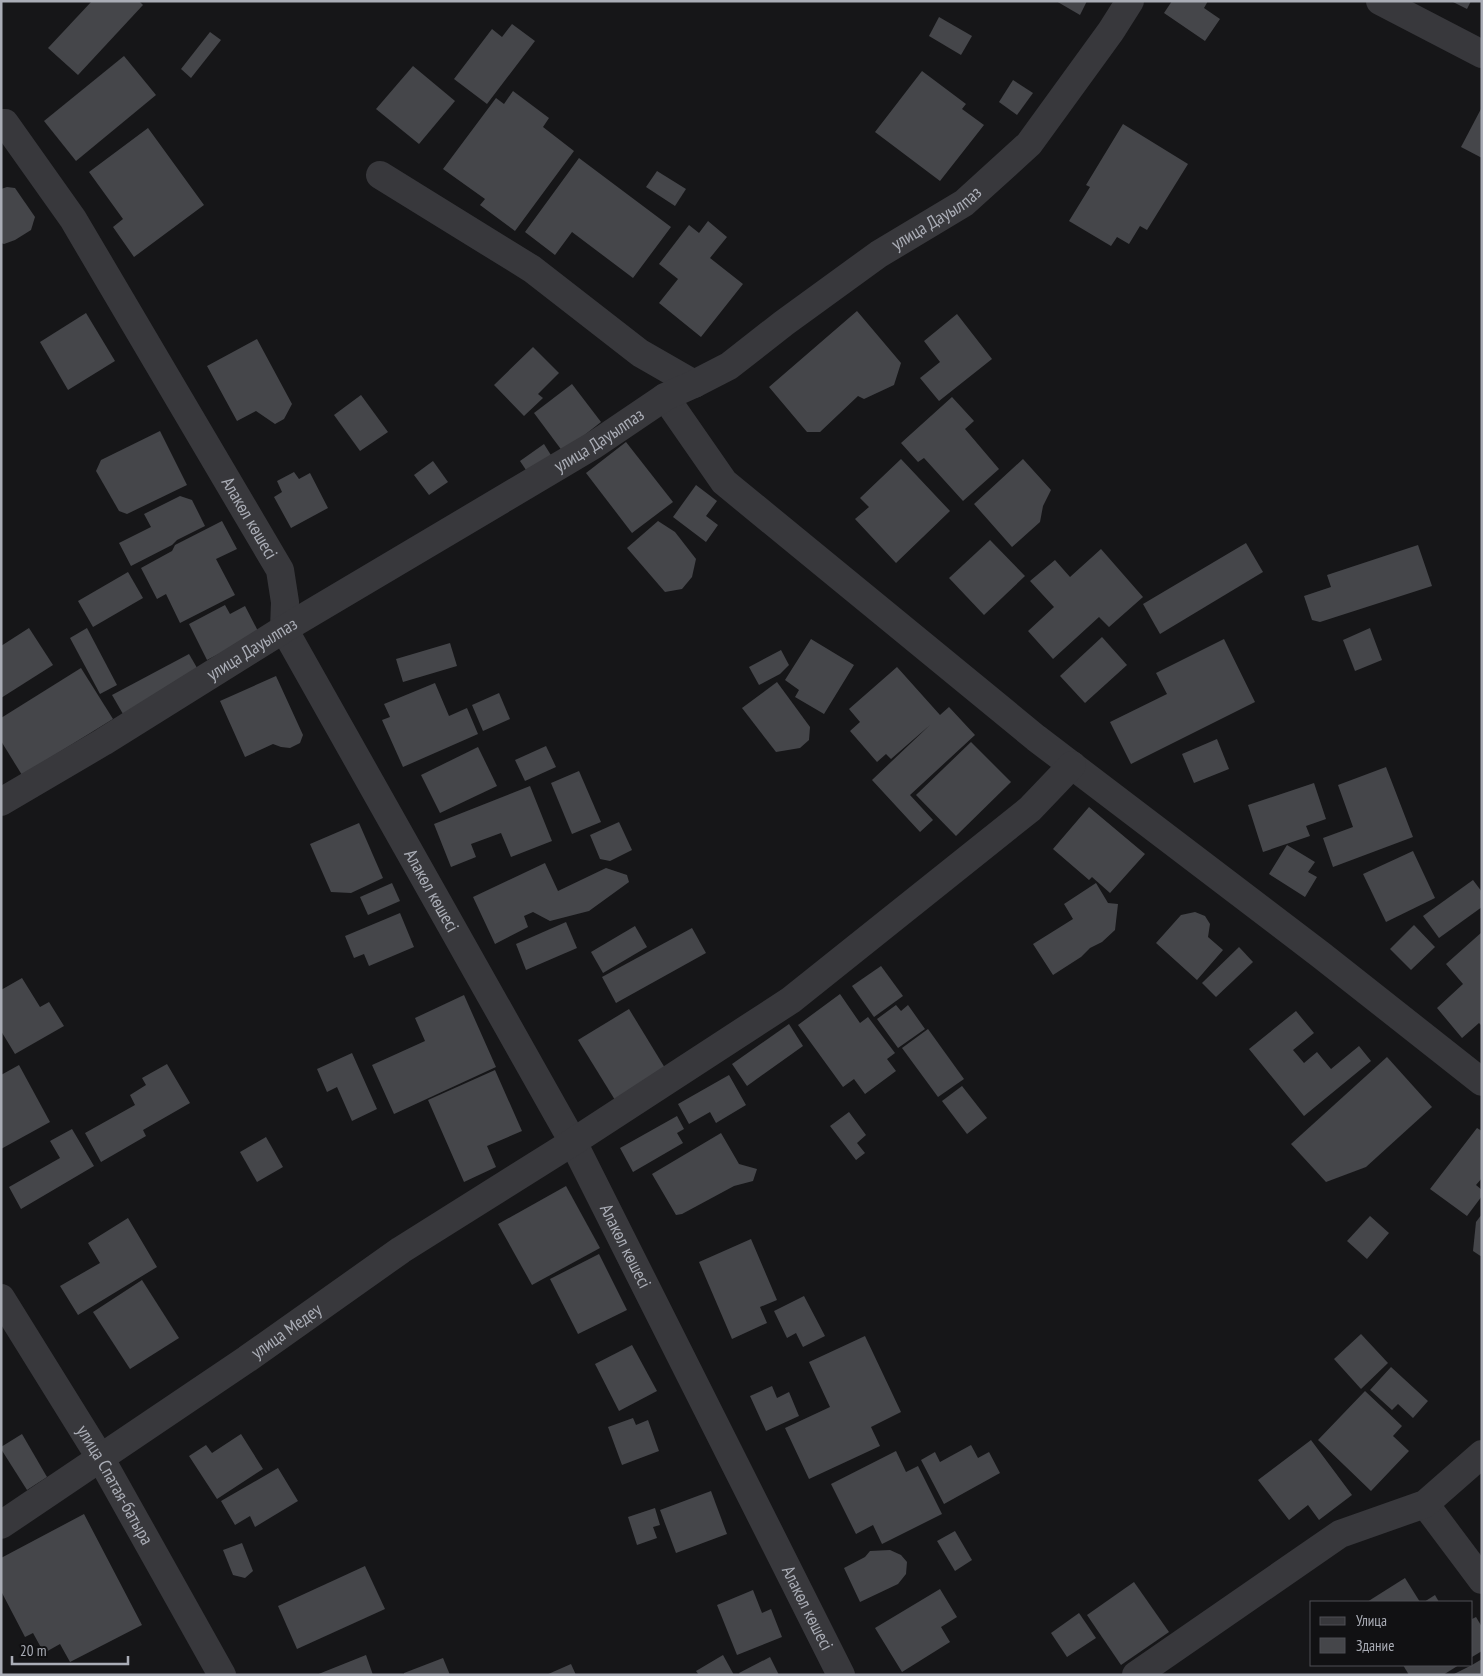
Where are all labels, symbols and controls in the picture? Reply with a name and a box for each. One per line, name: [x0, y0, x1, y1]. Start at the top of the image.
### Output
street label: улица Дауылпаз: [887, 181, 986, 255]
street label: улица Дауылпаз: [550, 403, 648, 477]
street label: Алакөл көшесі: [217, 473, 283, 563]
street label: улица Дауылпаз: [202, 612, 301, 685]
street label: Алакөл көшесі: [399, 845, 464, 936]
street label: Алакөл көшесі: [595, 1200, 657, 1292]
street label: улица Медеу: [246, 1298, 326, 1364]
street label: улица Спатая-батыра: [72, 1421, 159, 1549]
street label: Алакөл көшесі: [777, 1562, 839, 1654]
legend: [1310, 1601, 1473, 1666]
text: Улица: [1356, 1611, 1387, 1630]
scale bar: [12, 1634, 129, 1666]
text: Здание: [1356, 1636, 1394, 1655]
text: 20 m: [20, 1641, 46, 1660]

